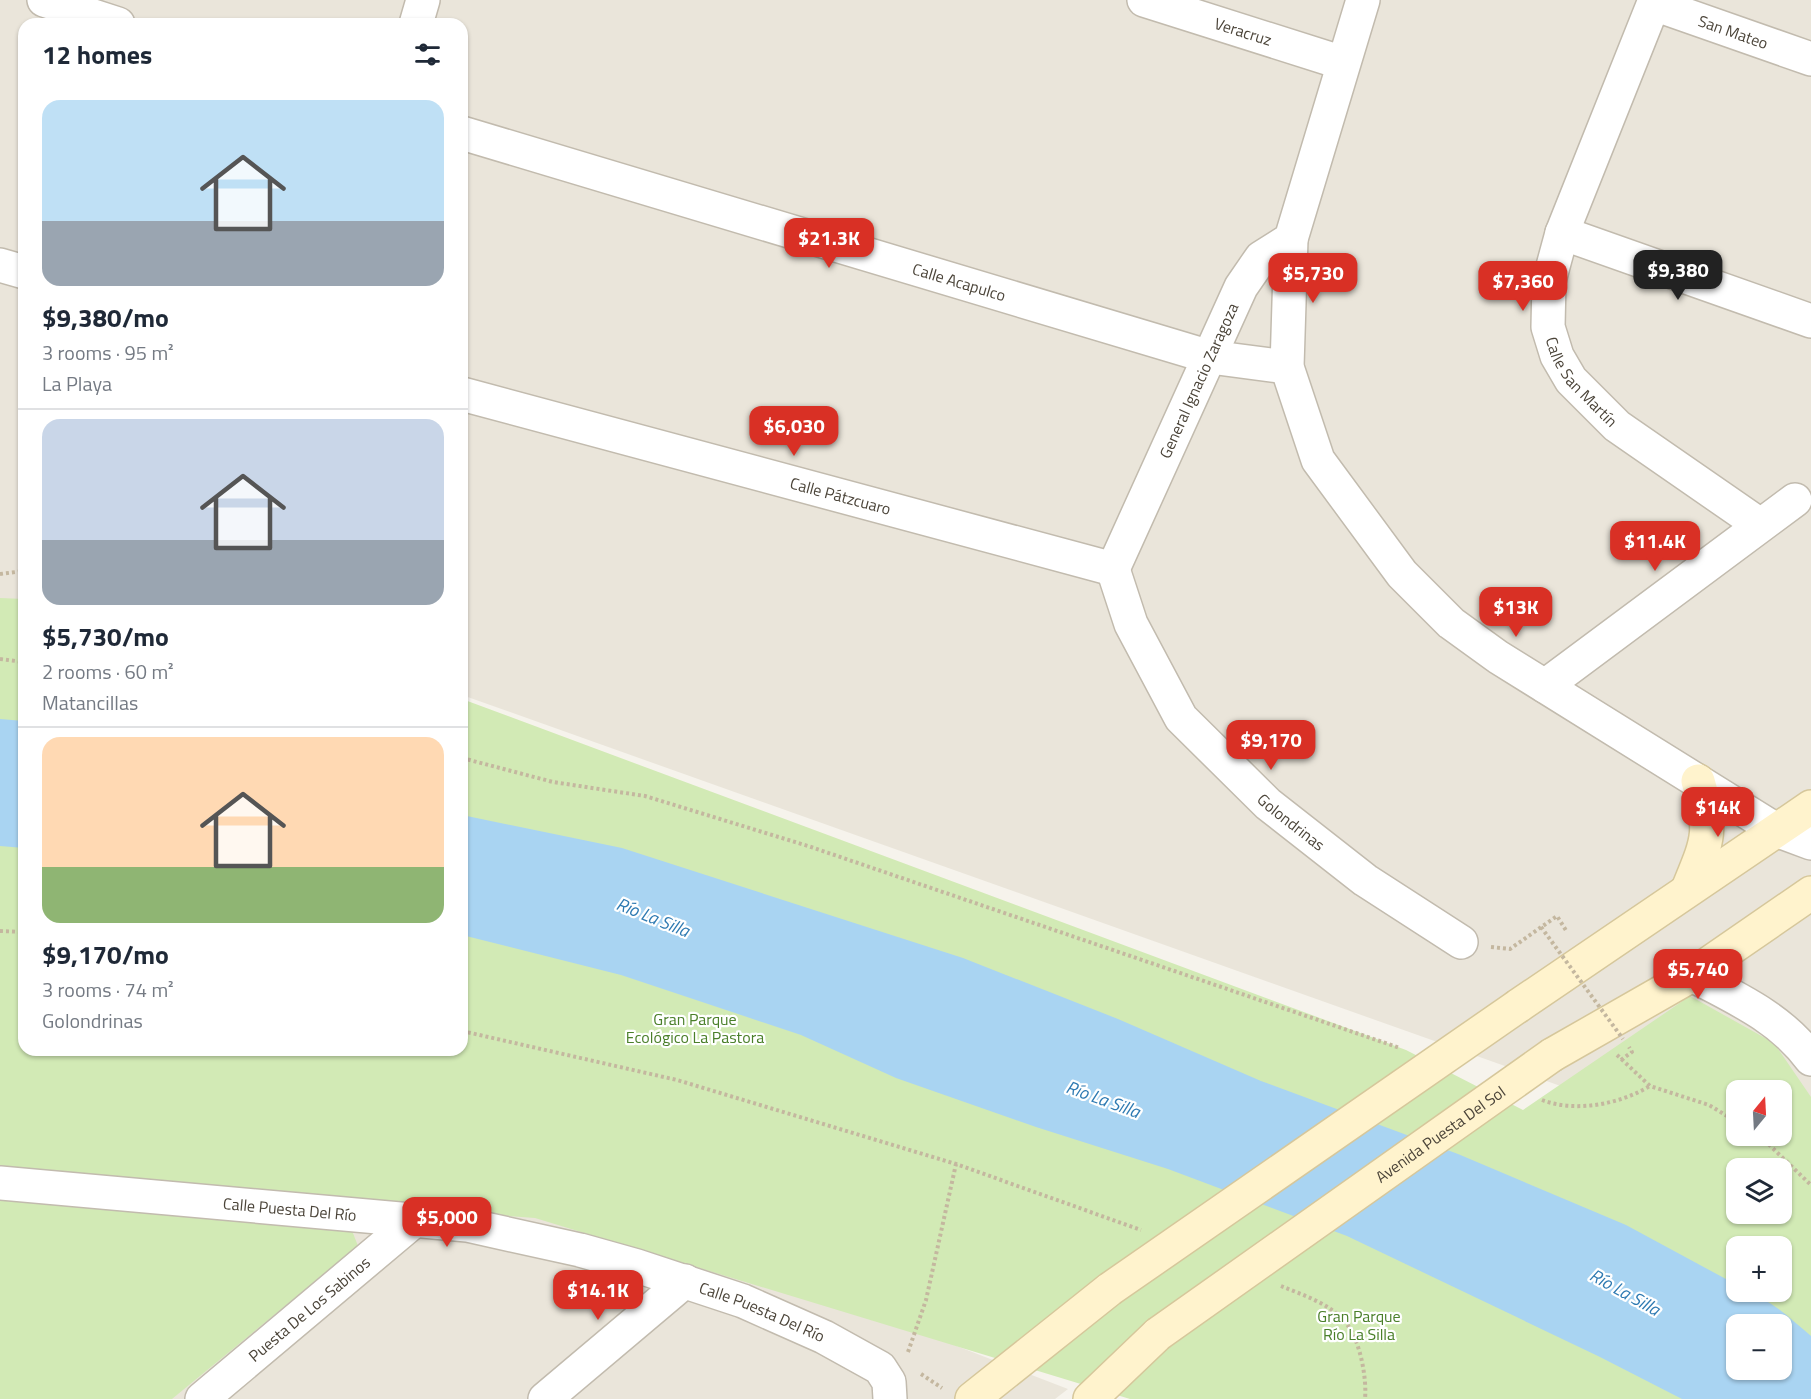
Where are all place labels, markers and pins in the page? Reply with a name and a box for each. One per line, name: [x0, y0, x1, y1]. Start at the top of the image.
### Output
pin: $21.3K: [780, 218, 878, 269]
pin: $9,380: [1629, 250, 1727, 301]
pin: $5,730: [1264, 253, 1362, 304]
pin: $7,360: [1474, 261, 1572, 312]
pin: $6,030: [745, 406, 843, 457]
pin: $11.4K: [1606, 521, 1704, 572]
pin: $13K: [1480, 587, 1552, 638]
pin: $9,170: [1222, 720, 1320, 771]
pin: $14K: [1682, 787, 1754, 838]
pin: $5,740: [1649, 949, 1747, 1000]
pin: $5,000: [398, 1197, 496, 1248]
pin: $14.1K: [549, 1270, 647, 1321]

